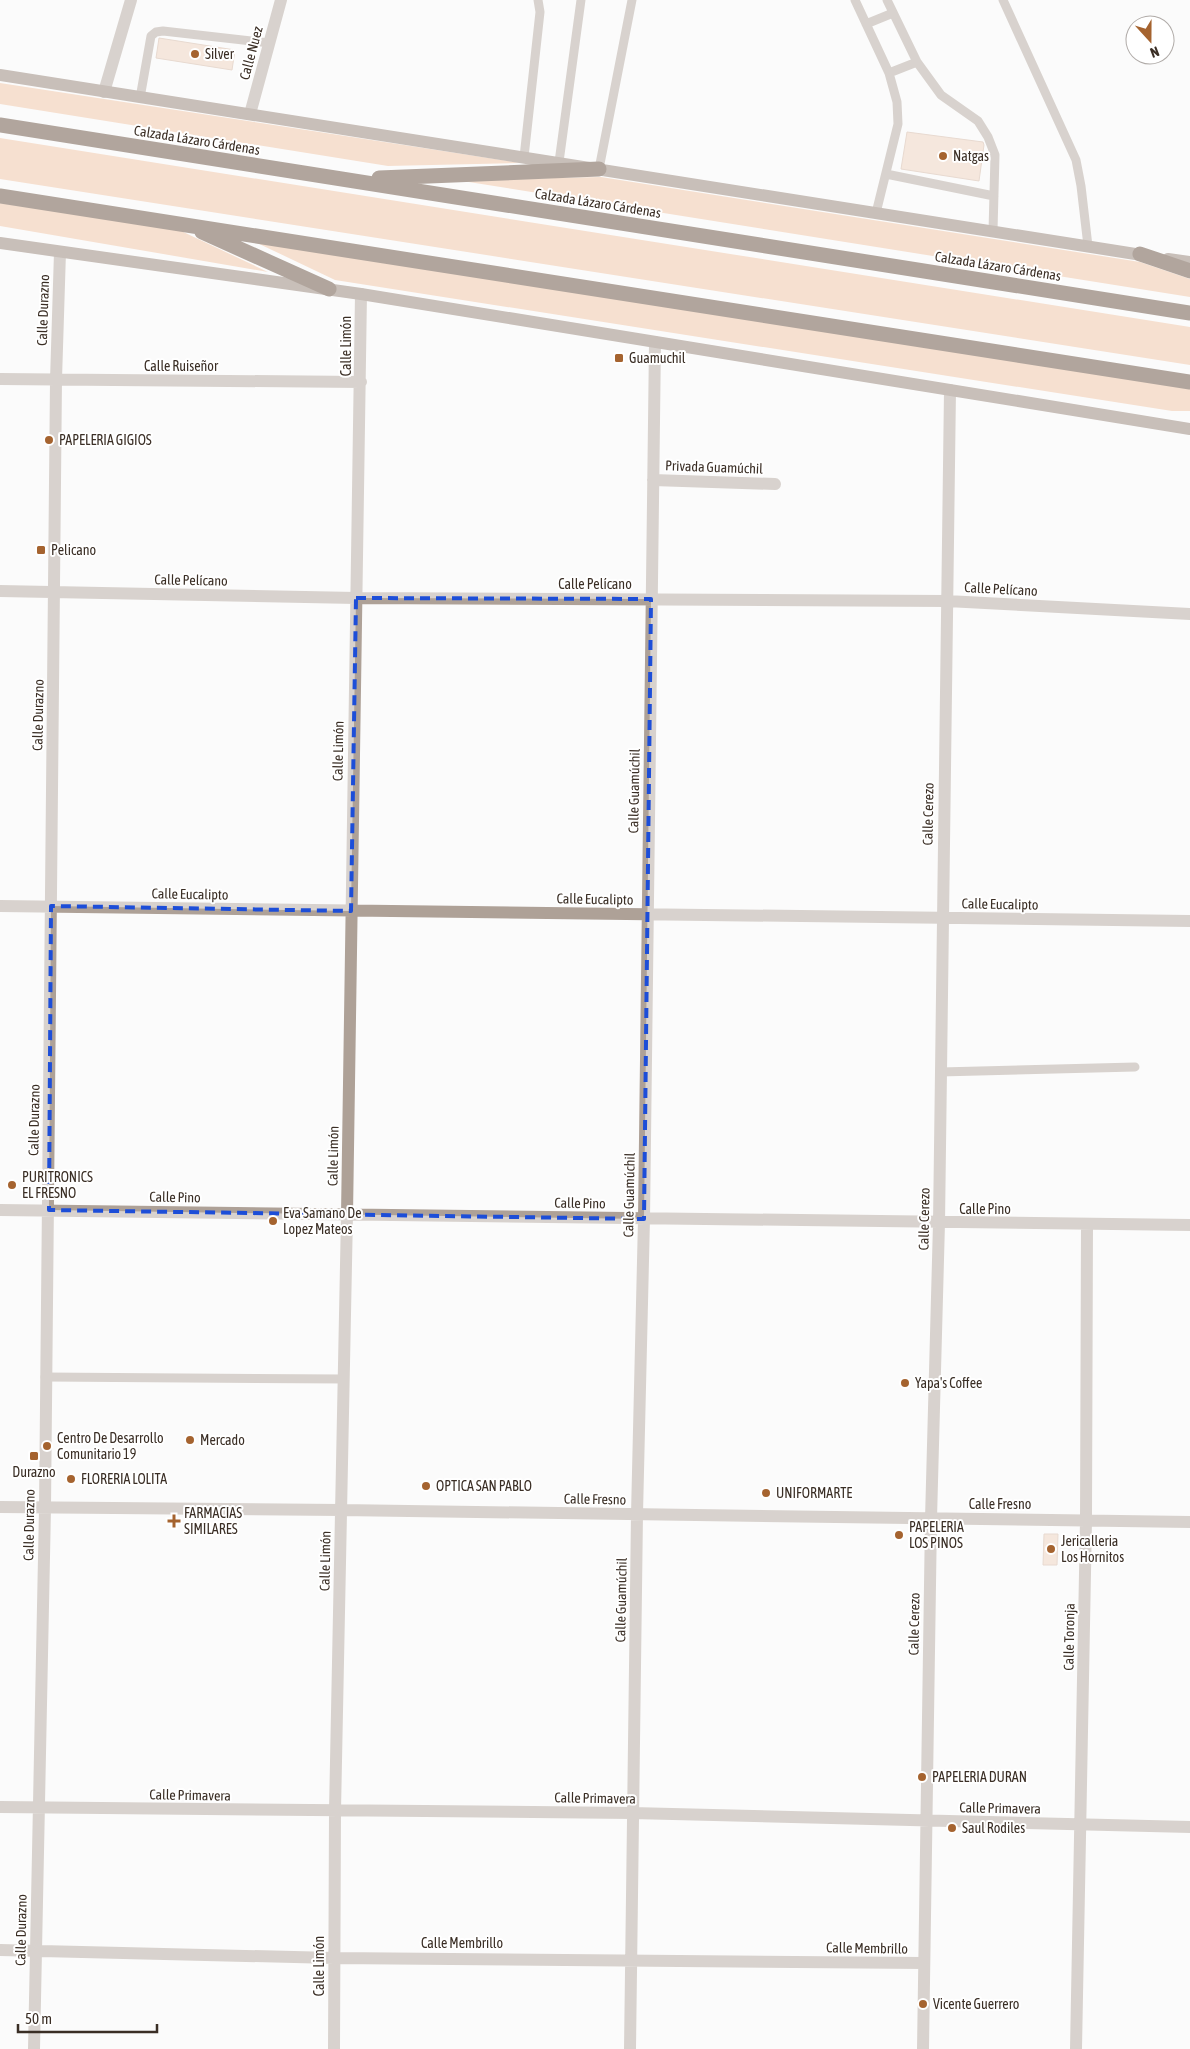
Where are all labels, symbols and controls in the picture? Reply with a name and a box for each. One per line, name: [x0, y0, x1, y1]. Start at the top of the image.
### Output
north arrow: [1125, 15, 1175, 65]
street label: Calle Nuez: [236, 24, 266, 82]
text: N: [1148, 43, 1161, 61]
place label: Silver: [205, 46, 235, 62]
marker: Silver: [189, 48, 201, 60]
street label: Calzada Lázaro Cárdenas: [133, 122, 261, 158]
place label: Natgas: [953, 148, 989, 164]
marker: Natgas: [937, 150, 949, 162]
street label: Calzada Lázaro Cárdenas: [534, 185, 662, 221]
street label: Calzada Lázaro Cárdenas: [934, 248, 1062, 284]
street label: Calle Durazno: [34, 274, 52, 346]
street label: Calle Limón: [338, 316, 354, 376]
place label: Guamuchil: [629, 350, 686, 366]
marker: Guamuchil: [613, 352, 625, 364]
street label: Calle Ruiseñor: [144, 358, 219, 374]
place label: PAPELERIA GIGIOS: [59, 432, 152, 448]
marker: PAPELERIA GIGIOS: [43, 434, 55, 446]
street label: Privada Guamúchil: [665, 457, 763, 477]
place label: Pelicano: [51, 542, 96, 558]
marker: Pelicano: [35, 544, 47, 556]
street label: Calle Pelícano: [154, 571, 228, 589]
street label: Calle Pelícano: [558, 576, 632, 592]
street label: Calle Pelícano: [964, 579, 1038, 599]
street label: Calle Durazno: [29, 679, 47, 751]
street label: Calle Limón: [329, 721, 347, 781]
street label: Calle Guamúchil: [625, 748, 643, 834]
street label: Calle Cerezo: [919, 782, 937, 846]
street label: Calle Eucalipto: [151, 885, 229, 903]
street label: Calle Eucalipto: [556, 890, 634, 908]
street label: Calle Eucalipto: [961, 895, 1039, 913]
street label: Calle Durazno: [25, 1084, 43, 1156]
street label: Calle Limón: [324, 1126, 342, 1186]
street label: Calle Guamúchil: [620, 1152, 638, 1238]
place label: PURITRONICS EL FRESNO: [22, 1169, 93, 1201]
marker: PURITRONICS EL FRESNO: [6, 1179, 18, 1191]
street label: Calle Cerezo: [915, 1187, 933, 1251]
street label: Calle Pino: [149, 1189, 201, 1205]
street label: Calle Pino: [554, 1195, 606, 1211]
street label: Calle Pino: [959, 1201, 1011, 1217]
place label: Eva Samano De Lopez Mateos: [283, 1205, 361, 1237]
marker: Eva Samano De Lopez Mateos: [267, 1215, 279, 1227]
place label: Yapa's Coffee: [915, 1375, 982, 1391]
marker: Yapa's Coffee: [899, 1377, 911, 1389]
place label: Centro De Desarrollo Comunitario 19: [57, 1430, 164, 1462]
place label: Mercado: [200, 1432, 245, 1448]
marker: Mercado: [184, 1434, 196, 1446]
marker: Centro De Desarrollo Comunitario 19: [41, 1440, 53, 1452]
marker: Durazno: [28, 1450, 40, 1462]
place label: Durazno: [12, 1464, 56, 1480]
place label: FLORERIA LOLITA: [81, 1471, 167, 1487]
marker: FLORERIA LOLITA: [65, 1473, 77, 1485]
place label: OPTICA SAN PABLO: [436, 1478, 532, 1494]
marker: OPTICA SAN PABLO: [420, 1480, 432, 1492]
place label: UNIFORMARTE: [776, 1485, 852, 1501]
marker: UNIFORMARTE: [760, 1487, 772, 1499]
street label: Calle Durazno: [20, 1489, 38, 1561]
street label: Calle Fresno: [564, 1490, 626, 1508]
street label: Calle Fresno: [969, 1496, 1031, 1512]
place label: FARMACIAS SIMILARES: [184, 1505, 242, 1537]
marker: FARMACIAS SIMILARES: [168, 1515, 180, 1527]
place label: PAPELERIA LOS PINOS: [909, 1519, 964, 1551]
marker: PAPELERIA LOS PINOS: [893, 1529, 905, 1541]
street label: Calle Limón: [316, 1531, 334, 1591]
place label: Jericalleria Los Hornitos: [1061, 1533, 1124, 1565]
marker: Jericalleria Los Hornitos: [1045, 1543, 1057, 1555]
street label: Calle Guamúchil: [612, 1557, 630, 1643]
street label: Calle Cerezo: [905, 1592, 923, 1656]
street label: Calle Toronja: [1060, 1603, 1078, 1671]
place label: PAPELERIA DURAN: [932, 1769, 1027, 1785]
marker: PAPELERIA DURAN: [916, 1771, 928, 1783]
street label: Calle Primavera: [149, 1786, 231, 1804]
street label: Calle Primavera: [554, 1789, 636, 1807]
street label: Calle Primavera: [959, 1799, 1041, 1817]
place label: Saul Rodiles: [962, 1820, 1025, 1836]
marker: Saul Rodiles: [946, 1822, 958, 1834]
street label: Calle Durazno: [12, 1894, 30, 1966]
street label: Calle Membrillo: [421, 1935, 503, 1951]
street label: Calle Limón: [311, 1936, 327, 1996]
street label: Calle Membrillo: [826, 1939, 908, 1957]
place label: Vicente Guerrero: [933, 1996, 1019, 2012]
marker: Vicente Guerrero: [917, 1998, 929, 2010]
scale bar: [18, 2002, 156, 2034]
text: 50 m: [25, 2010, 52, 2027]

